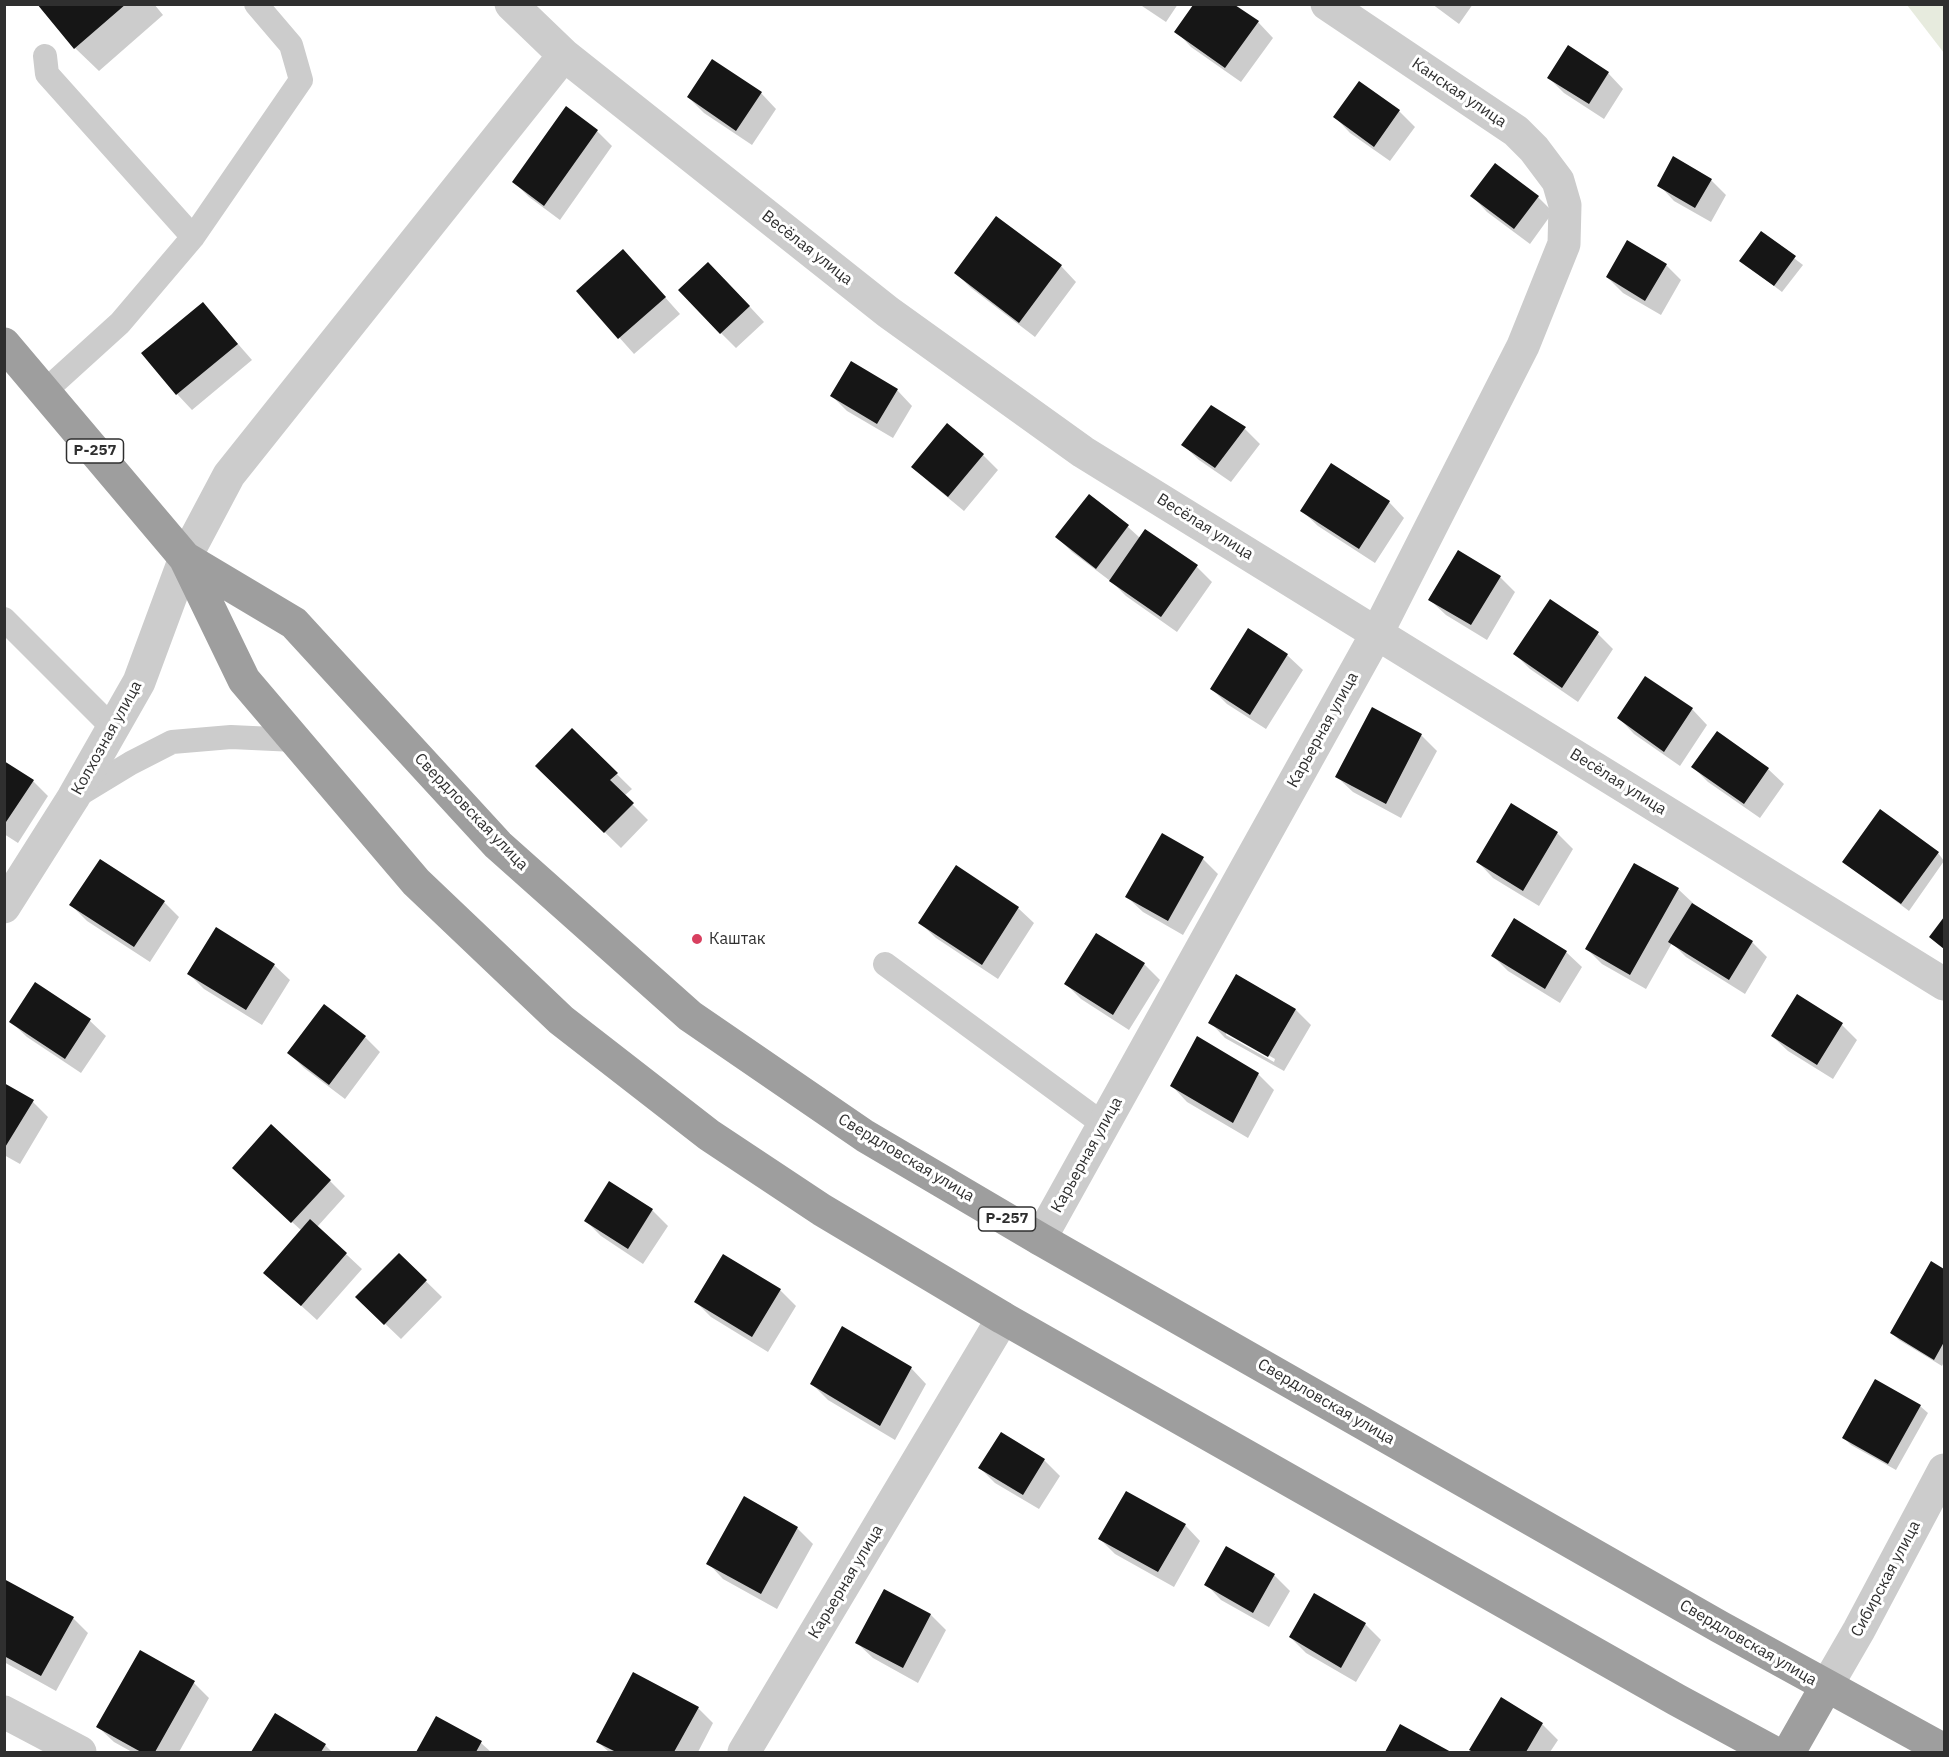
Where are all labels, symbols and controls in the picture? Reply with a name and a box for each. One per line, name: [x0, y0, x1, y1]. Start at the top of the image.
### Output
street label: Канская улица: [1408, 54, 1510, 132]
street label: Весёлая улица: [758, 207, 856, 289]
road number: Р-257: [66, 439, 124, 463]
street label: Весёлая улица: [1153, 490, 1257, 564]
street label: Карьерная улица: [1283, 669, 1363, 791]
street label: Колхозная улица: [68, 678, 146, 798]
street label: Весёлая улица: [1566, 745, 1670, 819]
street label: Свердловская улица: [410, 749, 532, 875]
place label: Каштак: [709, 929, 766, 949]
marker: Каштак: [690, 932, 704, 946]
street label: Карьерная улица: [1047, 1094, 1127, 1216]
street label: Свердловская улица: [834, 1110, 978, 1206]
road number: Р-257: [978, 1207, 1036, 1231]
street label: Свердловская улица: [1254, 1355, 1398, 1449]
street label: Сибирская улица: [1847, 1518, 1925, 1640]
street label: Карьерная улица: [804, 1522, 888, 1642]
street label: Свердловская улица: [1676, 1596, 1820, 1690]

